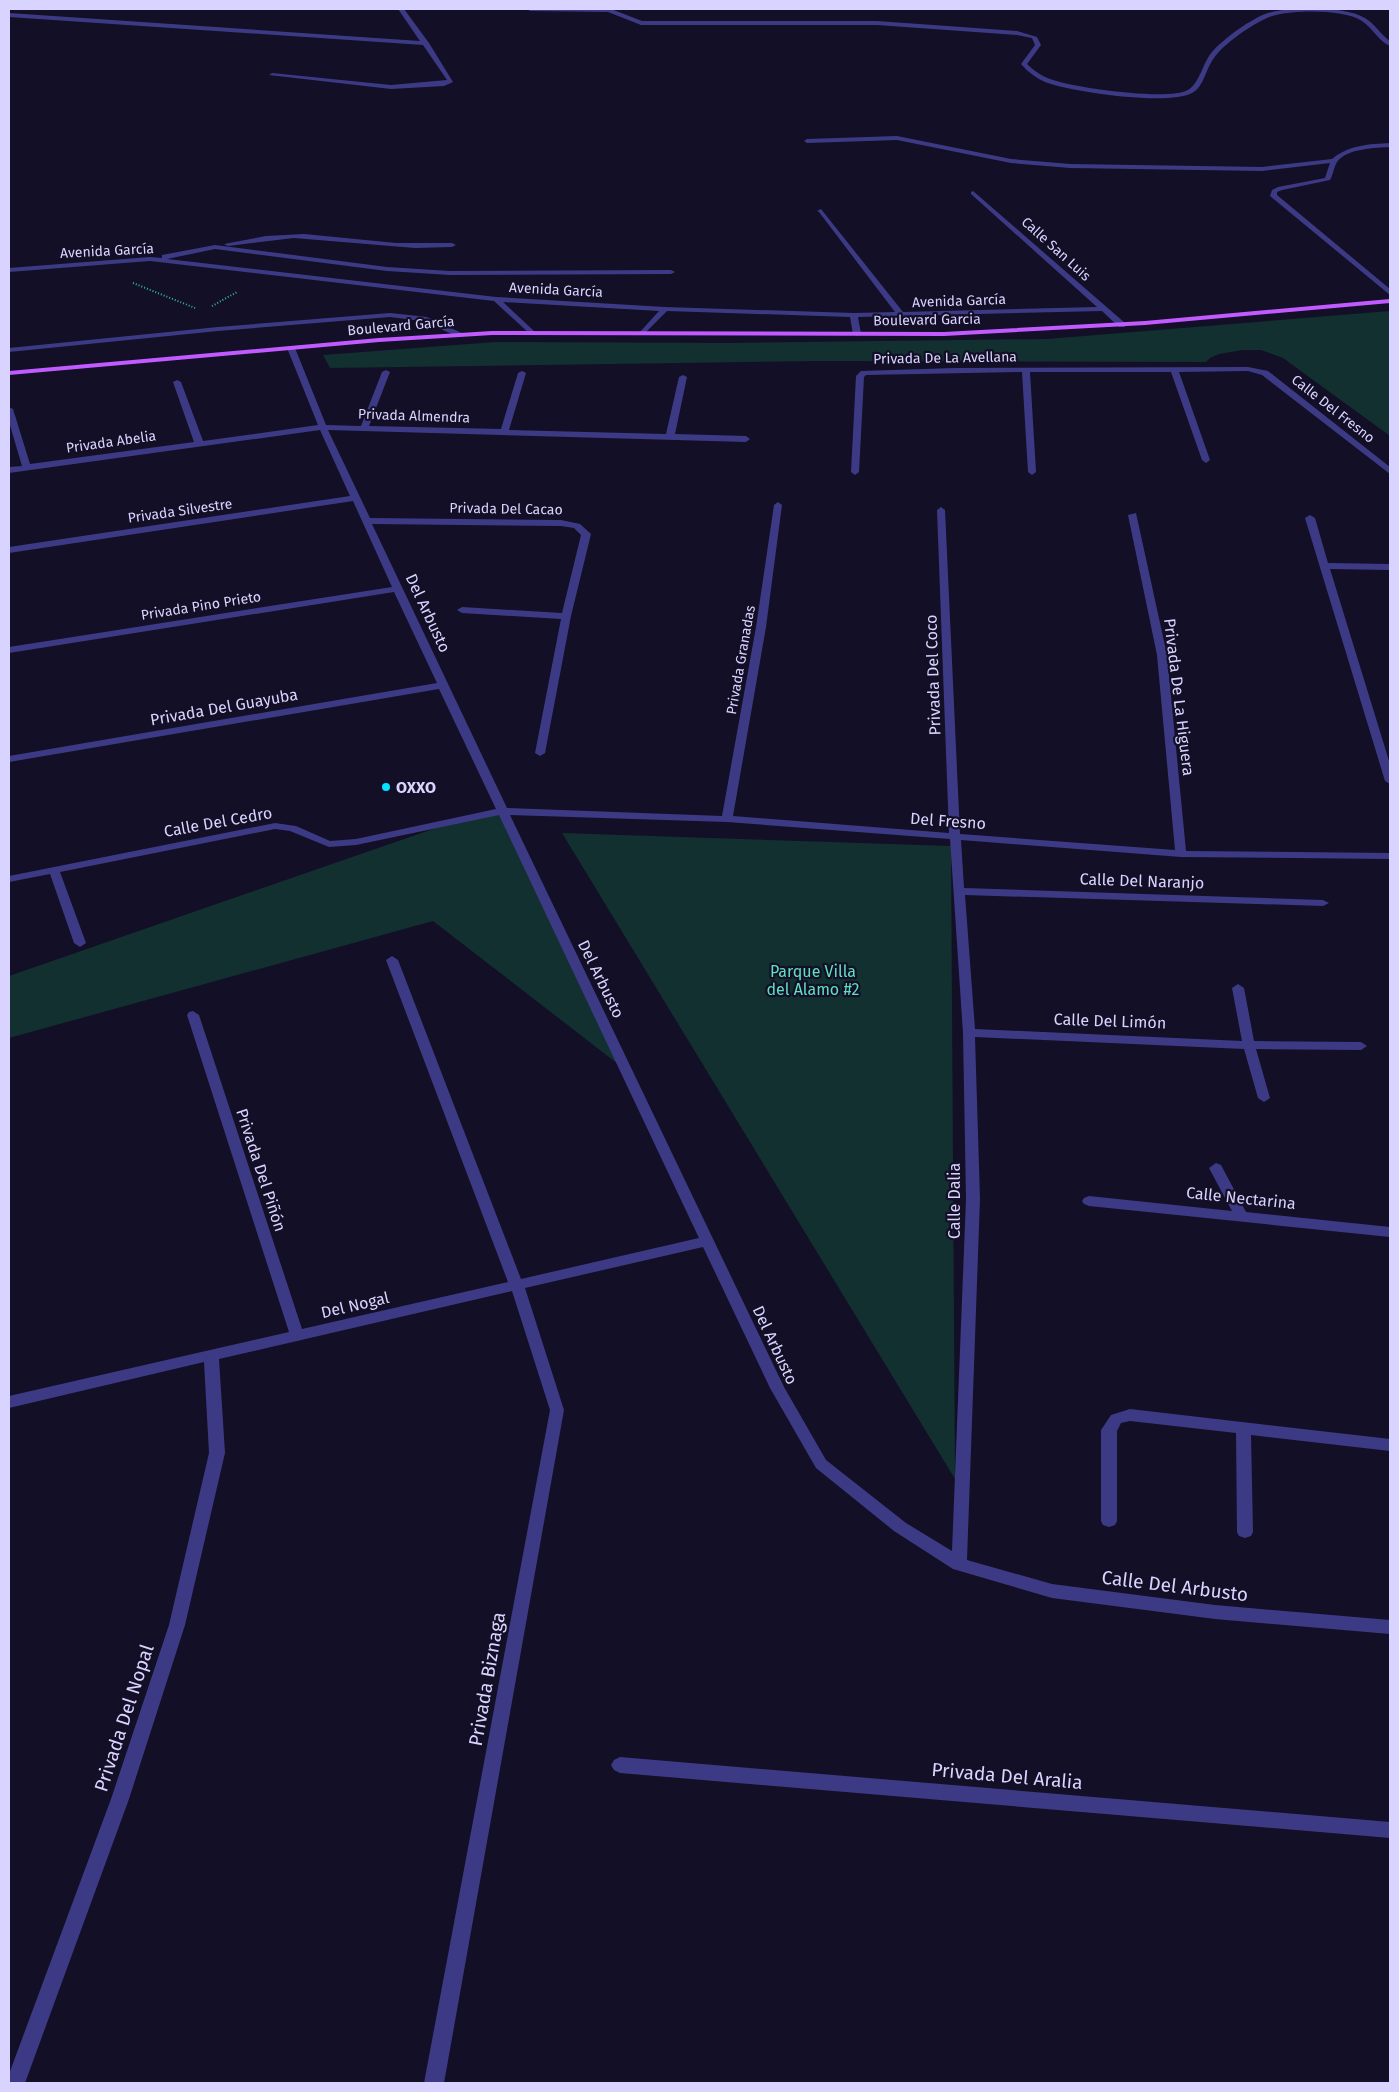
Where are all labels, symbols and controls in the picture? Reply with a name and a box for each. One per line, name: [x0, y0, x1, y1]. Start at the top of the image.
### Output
street label: Calle San Luis: [1018, 214, 1094, 285]
street label: Avenida García: [60, 240, 154, 262]
street label: Avenida García: [509, 279, 603, 301]
street label: Avenida García: [912, 291, 1006, 311]
street label: Boulevard Garcia: [873, 311, 981, 329]
street label: Boulevard García: [347, 313, 455, 339]
street label: Privada De La Avellana: [873, 348, 1017, 368]
street label: Calle Del Fresno: [1288, 371, 1378, 447]
street label: Privada Almendra: [358, 406, 470, 426]
street label: Privada Abelia: [65, 427, 157, 457]
street label: Privada Silvestre: [127, 495, 233, 527]
street label: Privada Del Cacao: [449, 500, 563, 518]
street label: Del Arbusto: [402, 571, 454, 655]
street label: Privada Pino Prieto: [140, 588, 262, 624]
street label: Privada Granadas: [723, 604, 759, 716]
street label: Privada Del Coco: [921, 614, 945, 736]
street label: Privada De La Higuera: [1160, 617, 1198, 777]
street label: Privada Del Guayuba: [149, 685, 299, 729]
place label: OXXO: [396, 778, 436, 797]
marker: OXXO: [380, 781, 392, 793]
street label: Calle Del Cedro: [162, 803, 274, 841]
street label: Del Fresno: [910, 809, 986, 833]
street label: Calle Del Naranjo: [1079, 869, 1205, 893]
street label: Del Arbusto: [574, 937, 628, 1021]
park label: Parque Villa del Alamo #2: [766, 962, 860, 999]
street label: Calle Del Limón: [1053, 1010, 1167, 1032]
street label: Privada Del Piñón: [232, 1106, 290, 1234]
street label: Calle Dalia: [945, 1163, 964, 1239]
street label: Calle Nectarina: [1185, 1183, 1297, 1213]
street label: Del Nogal: [319, 1288, 391, 1322]
street label: Del Arbusto: [749, 1303, 801, 1387]
street label: Calle Del Arbusto: [1100, 1566, 1250, 1606]
street label: Privada Biznaga: [464, 1610, 510, 1748]
street label: Privada Del Nopal: [89, 1641, 159, 1795]
street label: Privada Del Aralia: [930, 1758, 1084, 1794]

